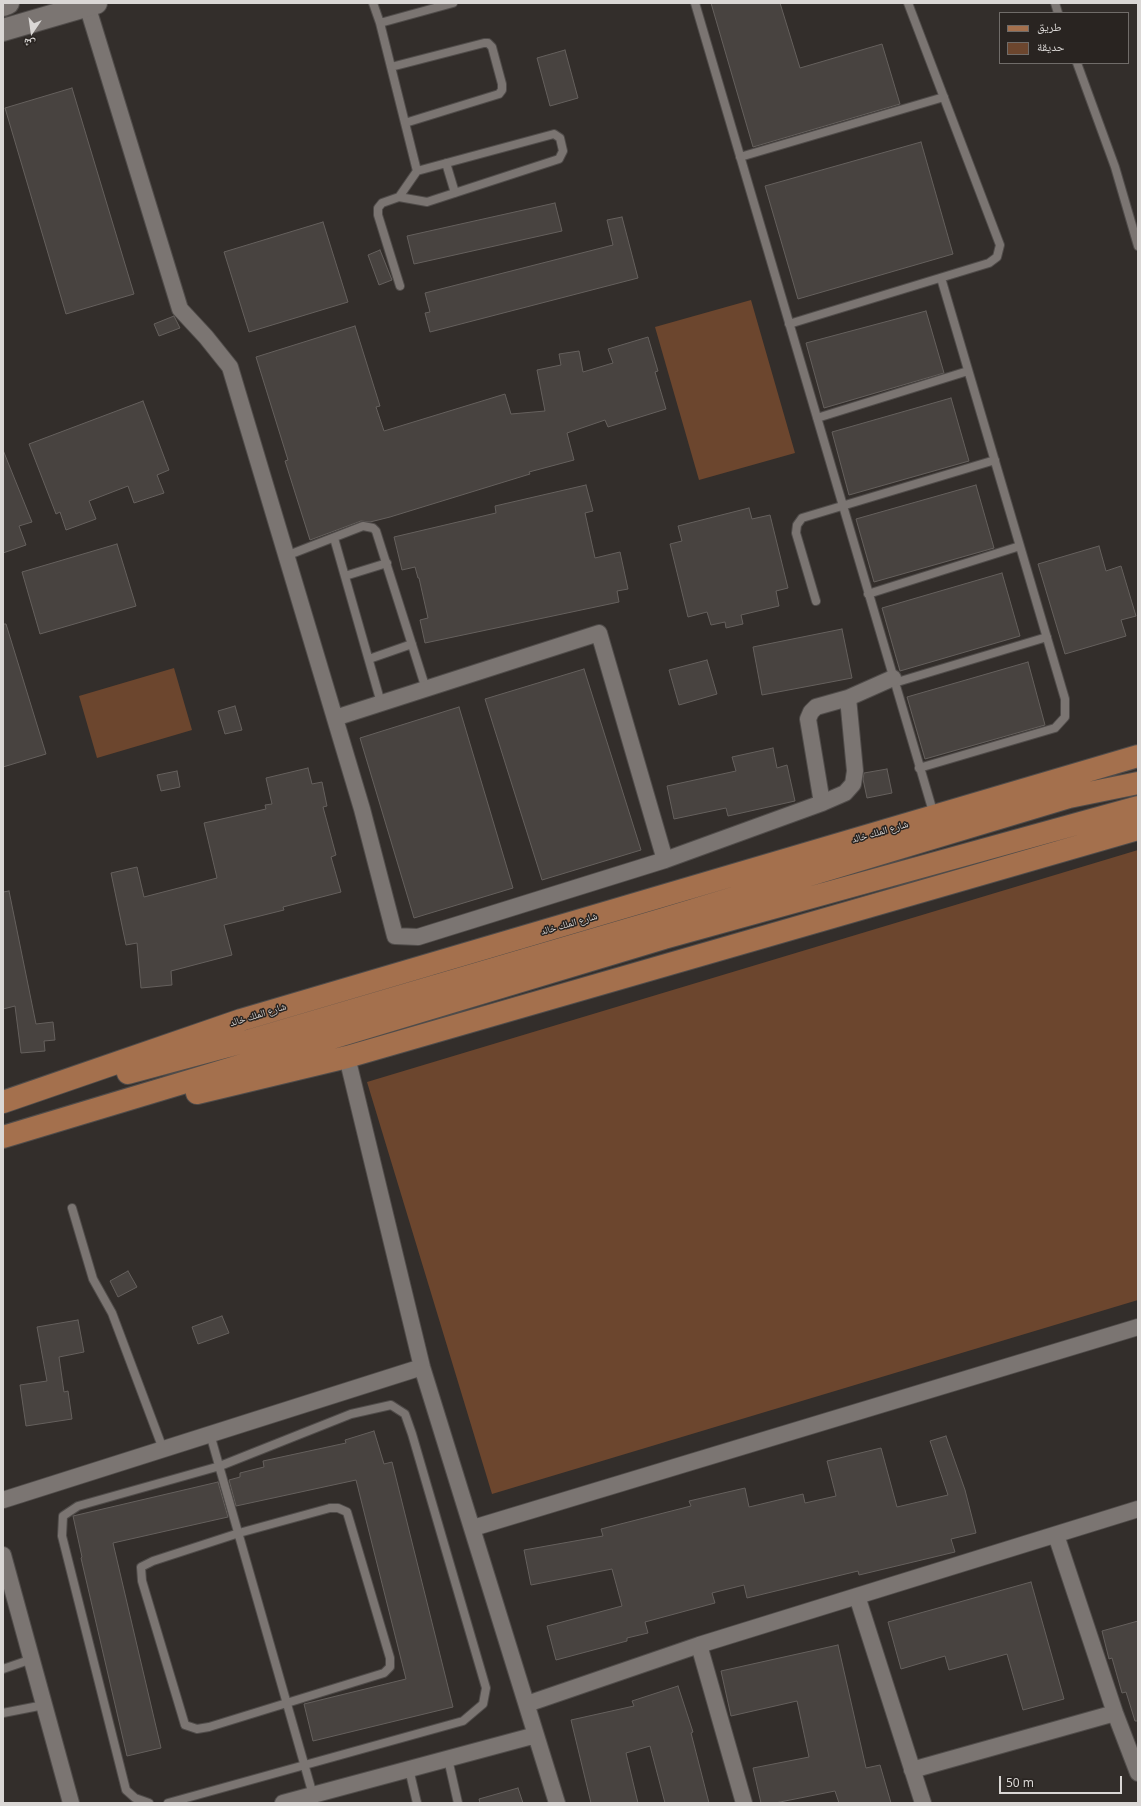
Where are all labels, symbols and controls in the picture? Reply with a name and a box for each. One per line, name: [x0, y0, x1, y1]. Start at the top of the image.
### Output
north arrow: [12, 12, 52, 52]
legend: [999, 12, 1129, 64]
text: طريق: [1037, 18, 1062, 35]
text: ش: [22, 36, 37, 53]
text: حديقة: [1037, 38, 1065, 55]
street label: شارع الملك خالد: [850, 818, 910, 846]
street label: شارع الملك خالد: [539, 910, 599, 938]
street label: شارع الملك خالد: [228, 1001, 288, 1029]
scale bar: [1001, 1768, 1124, 1794]
text: 50 m: [1006, 1774, 1034, 1791]

